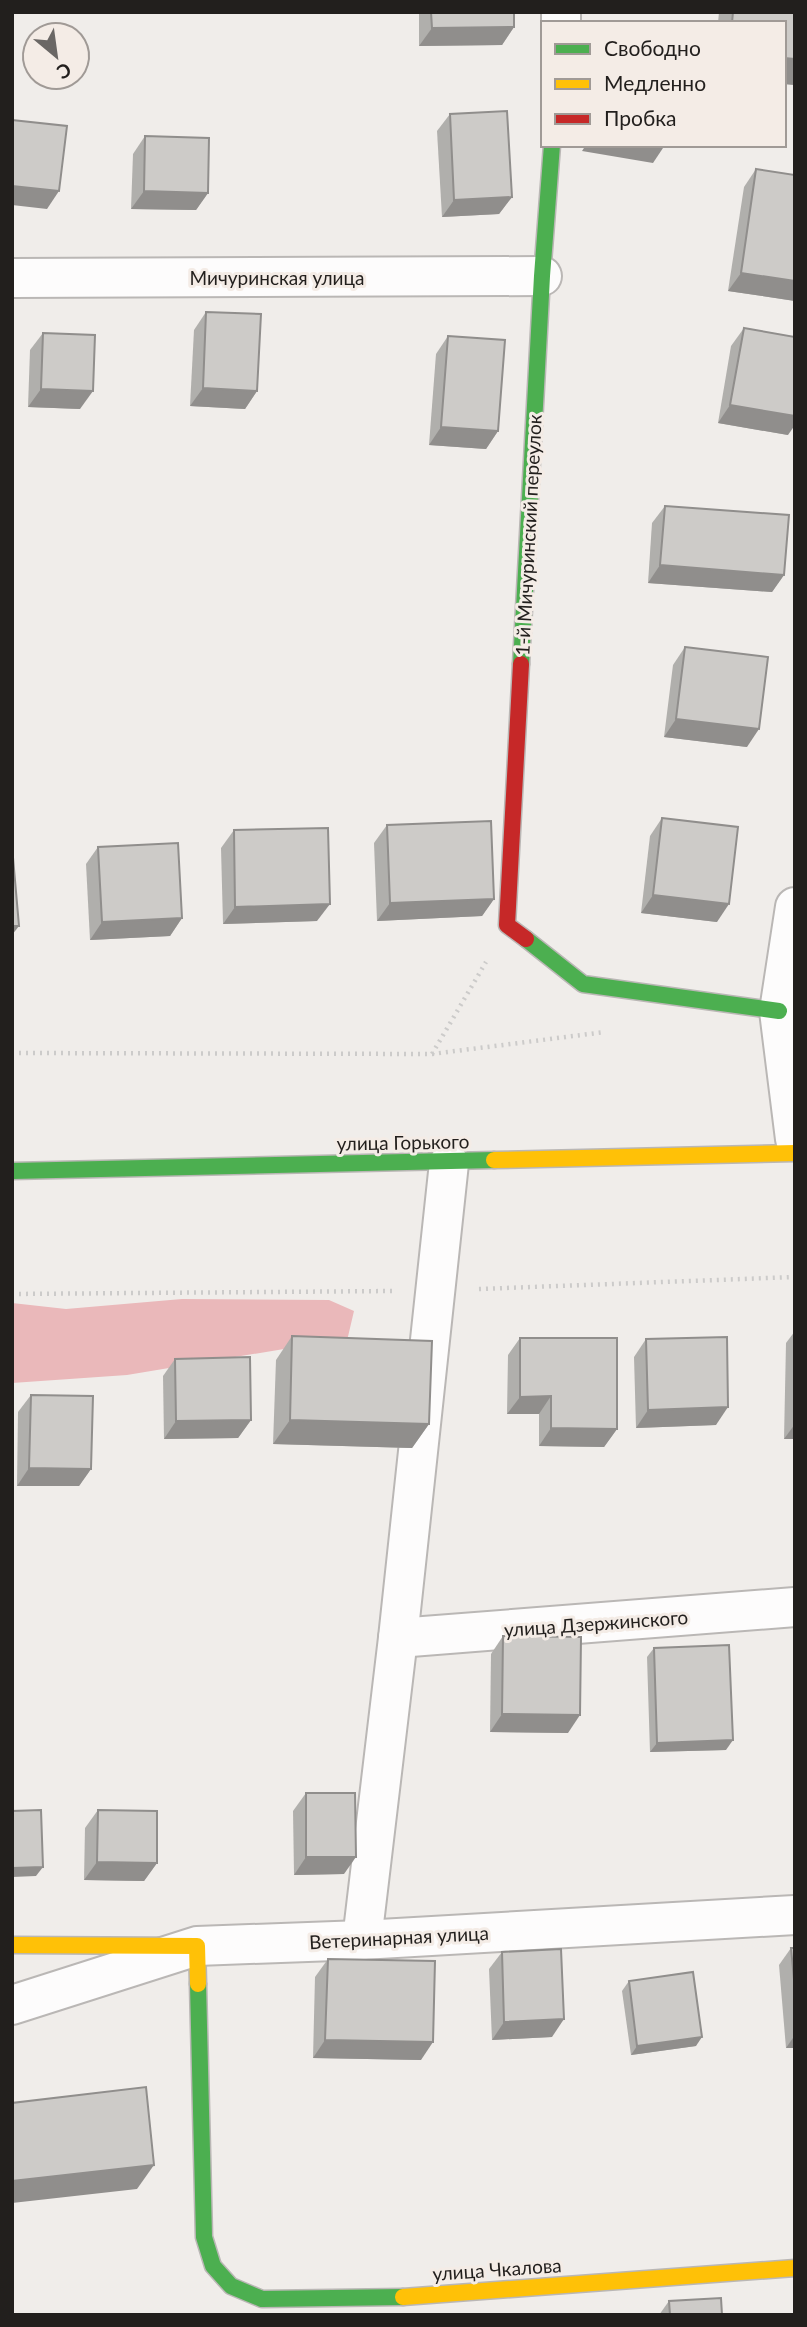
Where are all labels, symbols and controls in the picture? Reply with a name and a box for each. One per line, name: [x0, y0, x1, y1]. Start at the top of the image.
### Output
north arrow: [21, 21, 91, 91]
legend: [541, 21, 786, 147]
text: Свободно: [604, 35, 701, 60]
text: С: [53, 58, 76, 85]
text: Медленно: [604, 70, 706, 95]
text: Пробка: [604, 105, 677, 130]
street label: Мичуринская улица: [190, 266, 364, 289]
street label: 1-й Мичуринский переулок: [510, 414, 546, 656]
street label: улица Горького: [337, 1129, 469, 1155]
street label: улица Дзержинского: [503, 1605, 689, 1641]
street label: Ветеринарная улица: [309, 1921, 489, 1953]
street label: улица Чкалова: [432, 2253, 562, 2285]

